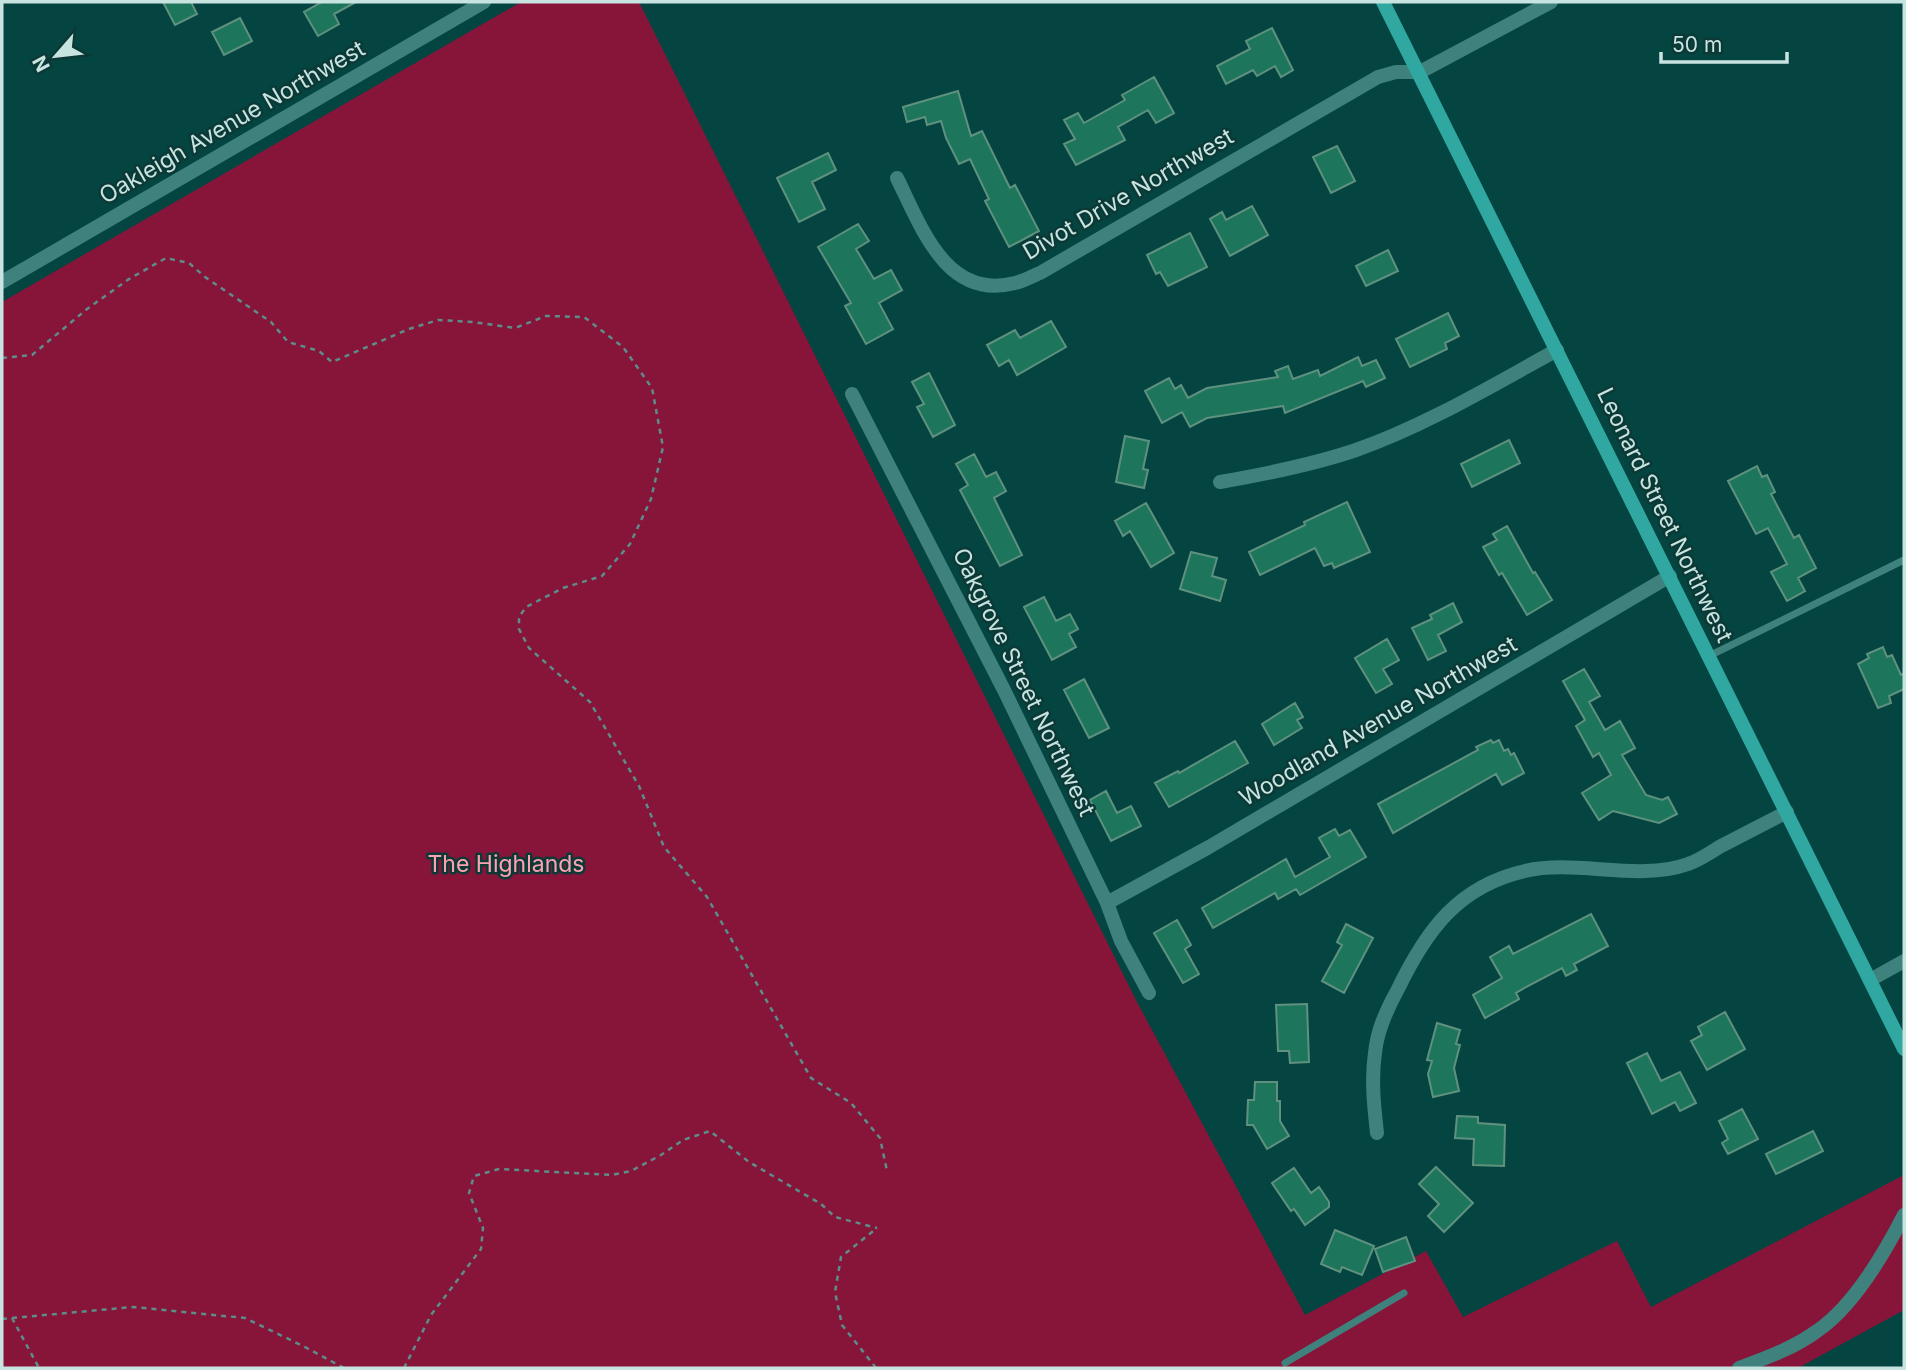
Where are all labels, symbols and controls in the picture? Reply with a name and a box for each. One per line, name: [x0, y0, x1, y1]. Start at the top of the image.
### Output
north arrow: [21, 21, 91, 91]
scale bar: [1661, 21, 1787, 65]
text: 50 m: [1672, 32, 1722, 57]
street label: Oakleigh Avenue Northwest: [94, 34, 370, 210]
text: N: [28, 52, 55, 76]
street label: Divot Drive Northwest: [1018, 122, 1239, 266]
street label: Leonard Street Northwest: [1591, 383, 1739, 647]
street label: Oakgrove Street Northwest: [947, 543, 1101, 821]
street label: Woodland Avenue Northwest: [1234, 630, 1522, 812]
park label: The Highlands: [428, 850, 585, 878]

